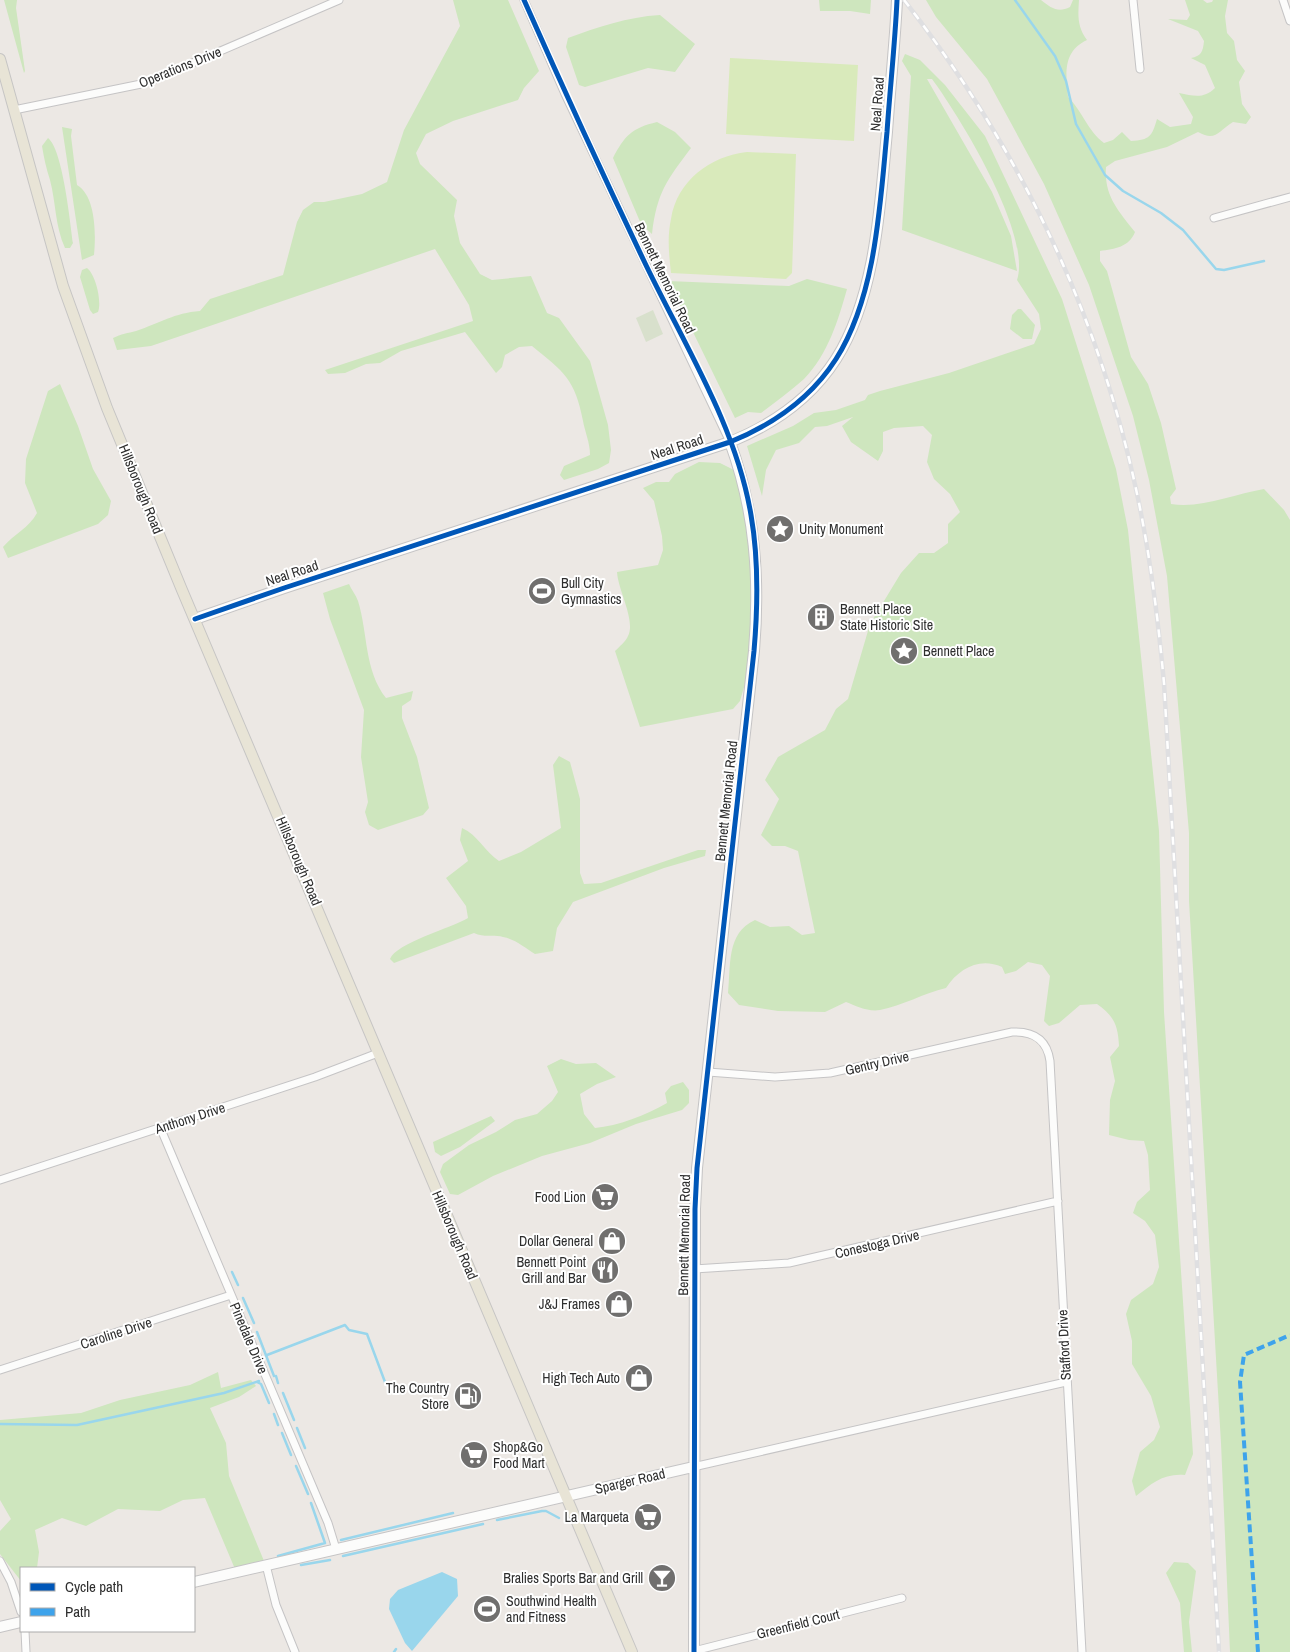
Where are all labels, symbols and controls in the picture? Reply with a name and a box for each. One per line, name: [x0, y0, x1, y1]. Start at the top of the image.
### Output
street label: Operations Drive: [136, 42, 224, 92]
street label: Neal Road: [866, 76, 888, 132]
street label: Bennett Memorial Road: [630, 220, 700, 336]
street label: Neal Road: [648, 430, 706, 464]
street label: Hillsborough Road: [115, 442, 167, 536]
place icon: Unity Monument: [765, 514, 795, 544]
place label: Unity Monument: [799, 520, 883, 538]
street label: Neal Road: [263, 556, 321, 590]
place label: Bull City Gymnastics: [561, 574, 622, 608]
sports icon: Bull City Gymnastics: [527, 576, 557, 606]
place label: Bennett Place State Historic Site: [840, 600, 933, 634]
building icon: Bennett Place State Historic Site: [806, 602, 836, 632]
place icon: Bennett Place: [889, 636, 919, 666]
place label: Bennett Place: [923, 642, 994, 660]
street label: Bennett Memorial Road: [711, 740, 741, 862]
street label: Hillsborough Road: [272, 814, 326, 908]
street label: Gentry Drive: [843, 1047, 911, 1079]
street label: Anthony Drive: [152, 1098, 227, 1138]
street label: Bennett Memorial Road: [674, 1174, 694, 1296]
supermarket icon: Food Lion: [590, 1182, 620, 1212]
street label: Hillsborough Road: [428, 1188, 482, 1282]
place label: Food Lion: [535, 1188, 586, 1206]
shop icon: Dollar General: [597, 1226, 627, 1256]
street label: Conestoga Drive: [833, 1226, 921, 1262]
place label: Dollar General: [519, 1232, 593, 1250]
place label: Bennett Point Grill and Bar: [516, 1253, 586, 1287]
restaurant icon: Bennett Point Grill and Bar: [590, 1255, 620, 1285]
shop icon: J&J Frames: [604, 1289, 634, 1319]
place label: J&J Frames: [539, 1295, 600, 1313]
street label: Pinedale Drive: [226, 1300, 272, 1376]
street label: Stafford Drive: [1053, 1309, 1075, 1381]
street label: Caroline Drive: [78, 1313, 154, 1353]
shop icon: High Tech Auto: [624, 1363, 654, 1393]
place label: High Tech Auto: [542, 1369, 620, 1387]
place label: The Country Store: [386, 1379, 449, 1413]
fuel station icon: The Country Store: [453, 1381, 483, 1411]
place label: Shop&Go Food Mart: [493, 1438, 545, 1472]
supermarket icon: Shop&Go Food Mart: [459, 1440, 489, 1470]
street label: Sparger Road: [593, 1464, 667, 1498]
supermarket icon: La Marqueta: [633, 1502, 663, 1532]
place label: La Marqueta: [565, 1508, 630, 1526]
bar icon: Bralies Sports Bar and Grill: [647, 1563, 677, 1593]
legend: [20, 1567, 195, 1632]
place label: Bralies Sports Bar and Grill: [503, 1569, 643, 1587]
text: Cycle path: [65, 1576, 123, 1597]
place label: Southwind Health and Fitness: [506, 1592, 597, 1626]
sports icon: Southwind Health and Fitness: [472, 1594, 502, 1624]
text: Path: [65, 1601, 90, 1622]
street label: Greenfield Court: [755, 1605, 841, 1643]

